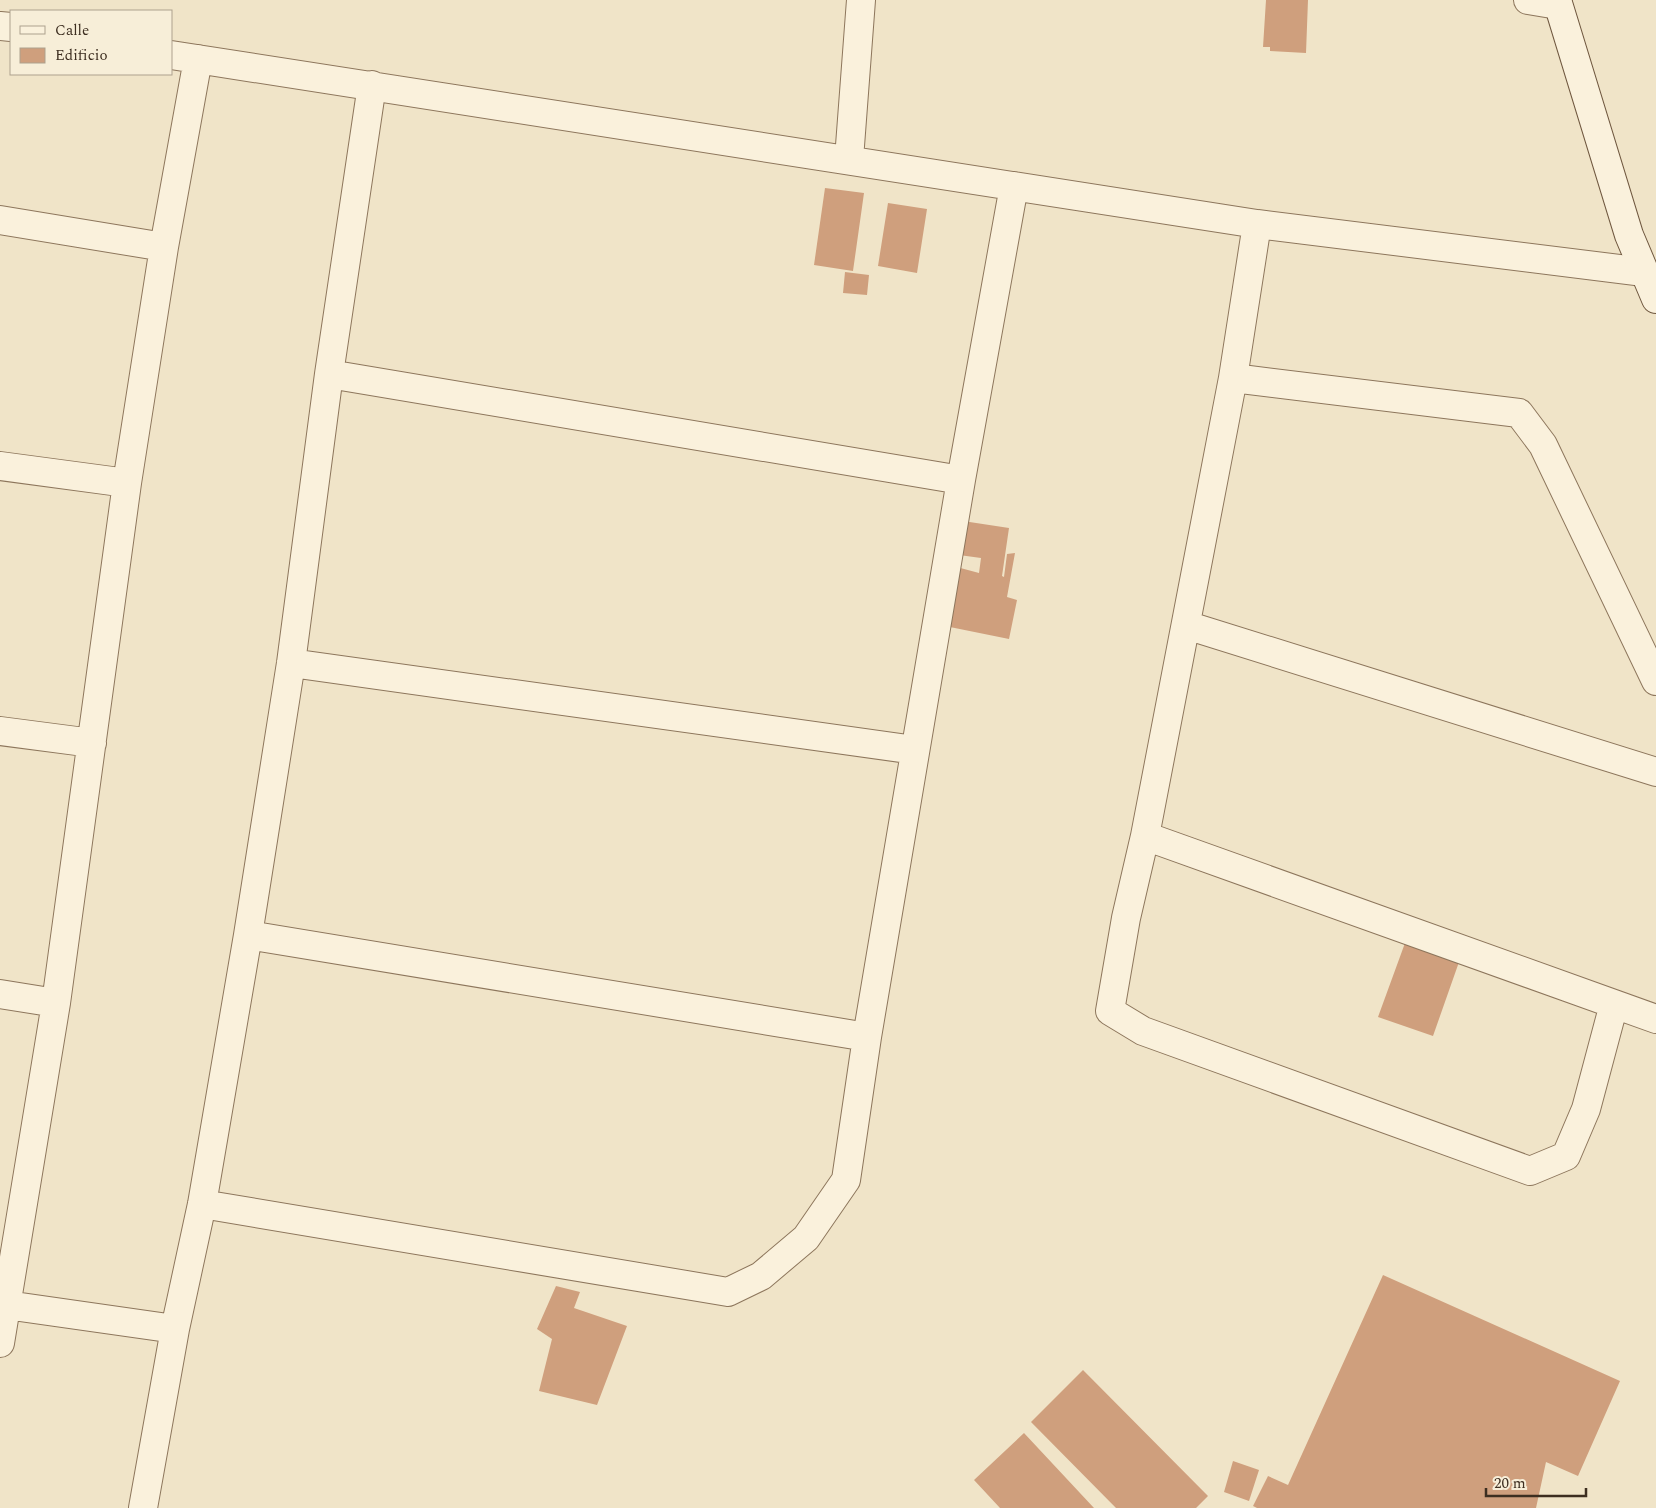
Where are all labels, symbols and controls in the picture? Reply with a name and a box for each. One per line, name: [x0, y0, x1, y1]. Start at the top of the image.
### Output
legend: [10, 10, 172, 75]
text: Calle: [55, 19, 89, 42]
text: Edificio: [55, 44, 108, 67]
scale bar: [1486, 1466, 1586, 1498]
text: 20 m: [1494, 1472, 1526, 1495]

